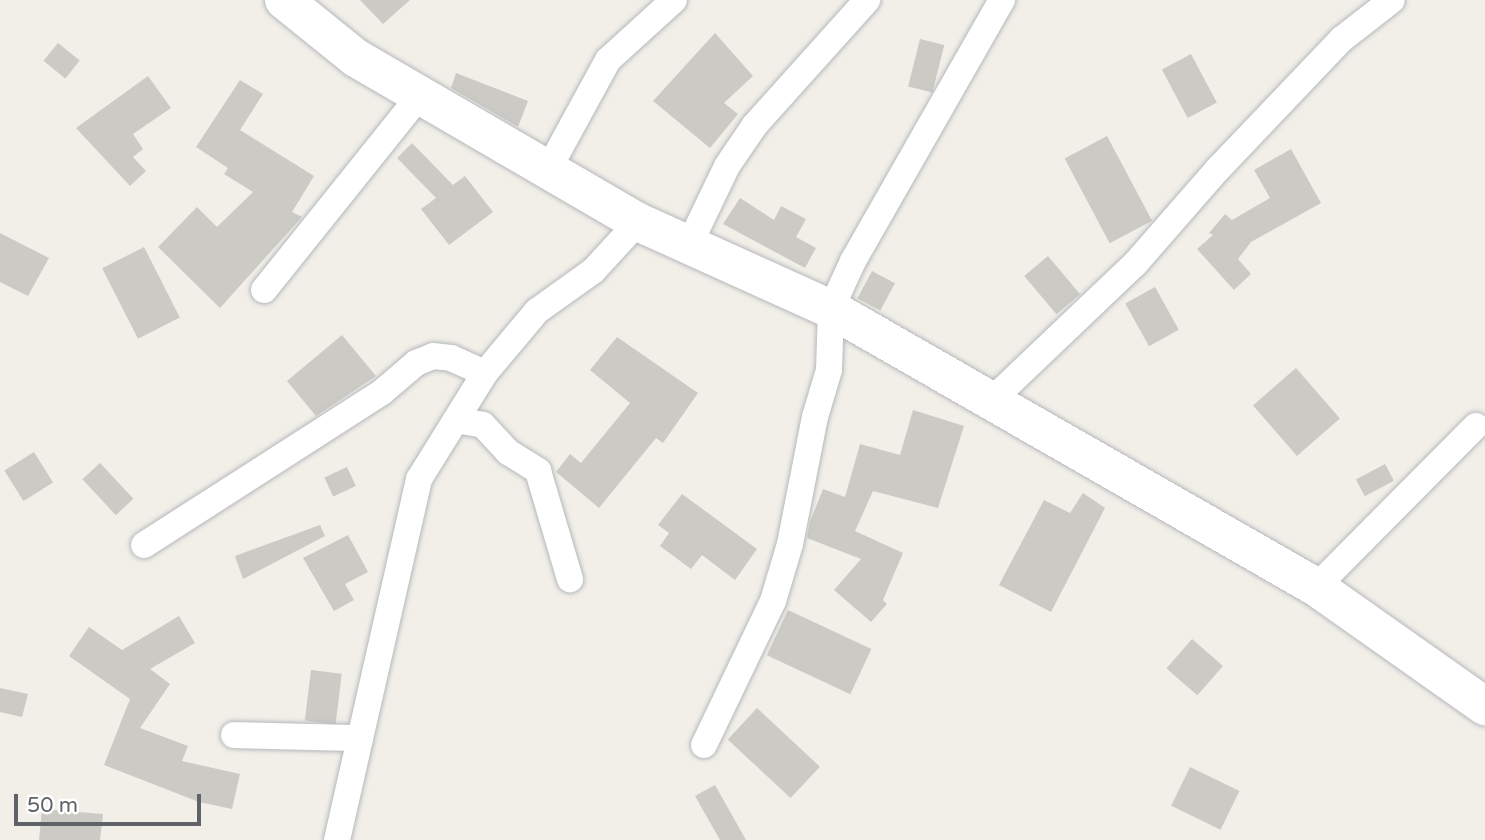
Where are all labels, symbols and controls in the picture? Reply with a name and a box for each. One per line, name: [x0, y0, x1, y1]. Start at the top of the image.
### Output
scale bar: [18, 780, 205, 824]
text: 50 m: [27, 793, 78, 818]

